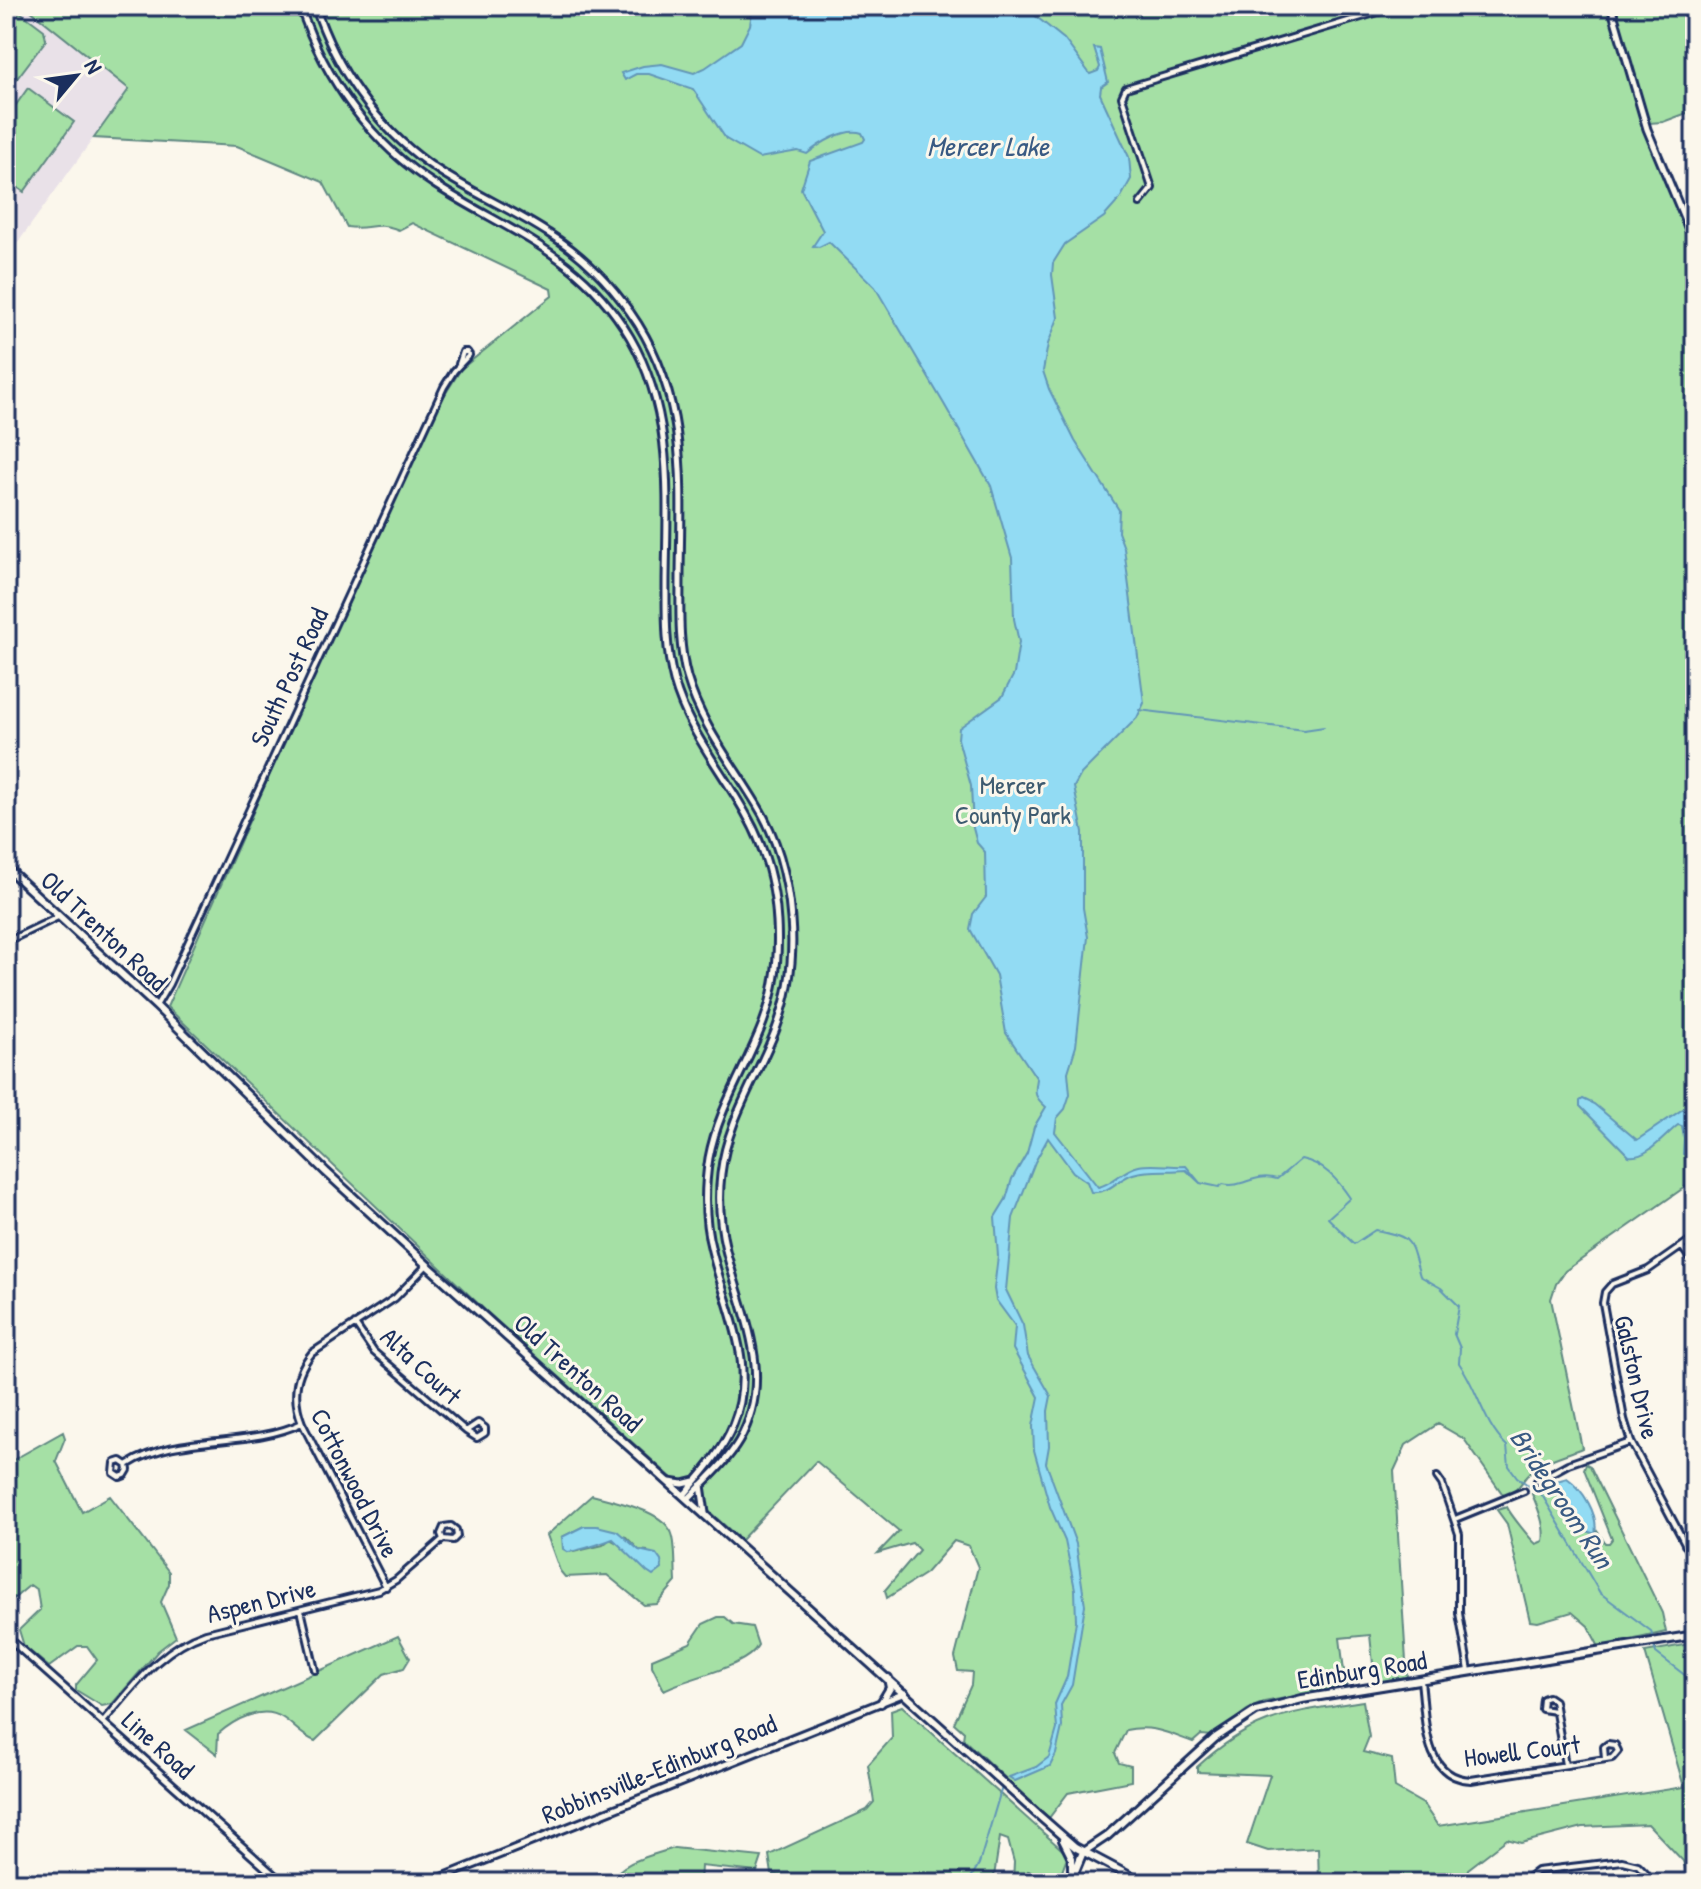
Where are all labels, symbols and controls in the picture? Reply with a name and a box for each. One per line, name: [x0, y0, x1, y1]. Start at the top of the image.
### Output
north arrow: [36, 36, 116, 116]
text: N: [78, 54, 110, 79]
water label: Mercer Lake: [927, 127, 1051, 165]
street label: South Post Road: [241, 602, 336, 752]
park label: Mercer County Park: [955, 767, 1071, 832]
street label: Old Trenton Road: [33, 863, 175, 999]
street label: Old Trenton Road: [507, 1306, 650, 1440]
street label: Galston Drive: [1606, 1312, 1669, 1442]
street label: Alta Court: [373, 1319, 470, 1413]
street label: Cottonwood Drive: [303, 1402, 408, 1563]
water label: Bridegroom Run: [1501, 1421, 1624, 1577]
street label: Aspen Drive: [203, 1570, 319, 1631]
street label: Edinburg Road: [1295, 1642, 1429, 1697]
street label: Line Road: [115, 1703, 202, 1786]
street label: Robbinsville-Edinburg Road: [536, 1705, 781, 1832]
street label: Howell Court: [1462, 1726, 1583, 1775]

